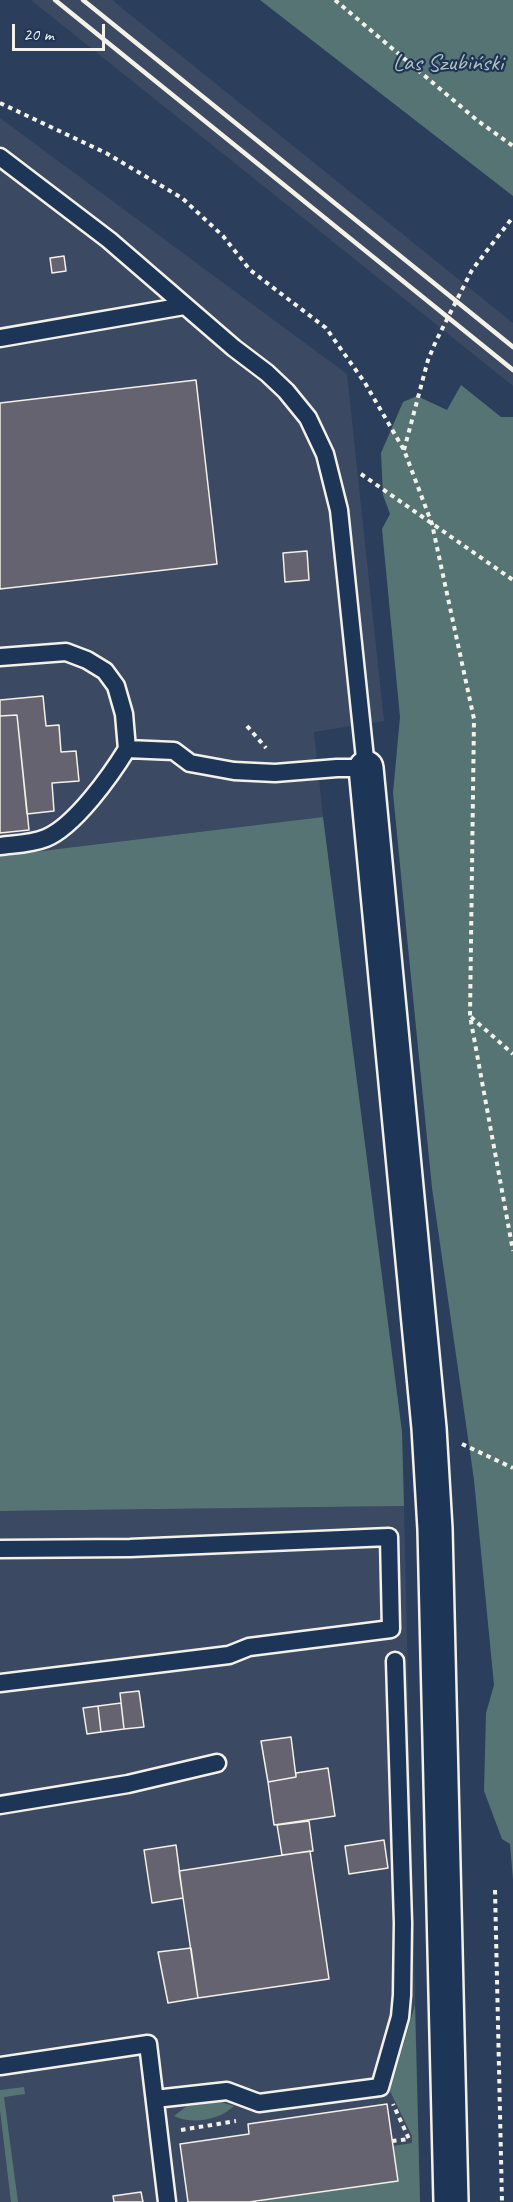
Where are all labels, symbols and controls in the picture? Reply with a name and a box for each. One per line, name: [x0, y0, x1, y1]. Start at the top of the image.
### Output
scale bar: [15, 12, 108, 50]
text: 20 m: [23, 23, 54, 45]
park label: Las Szubiński: [393, 50, 503, 78]

